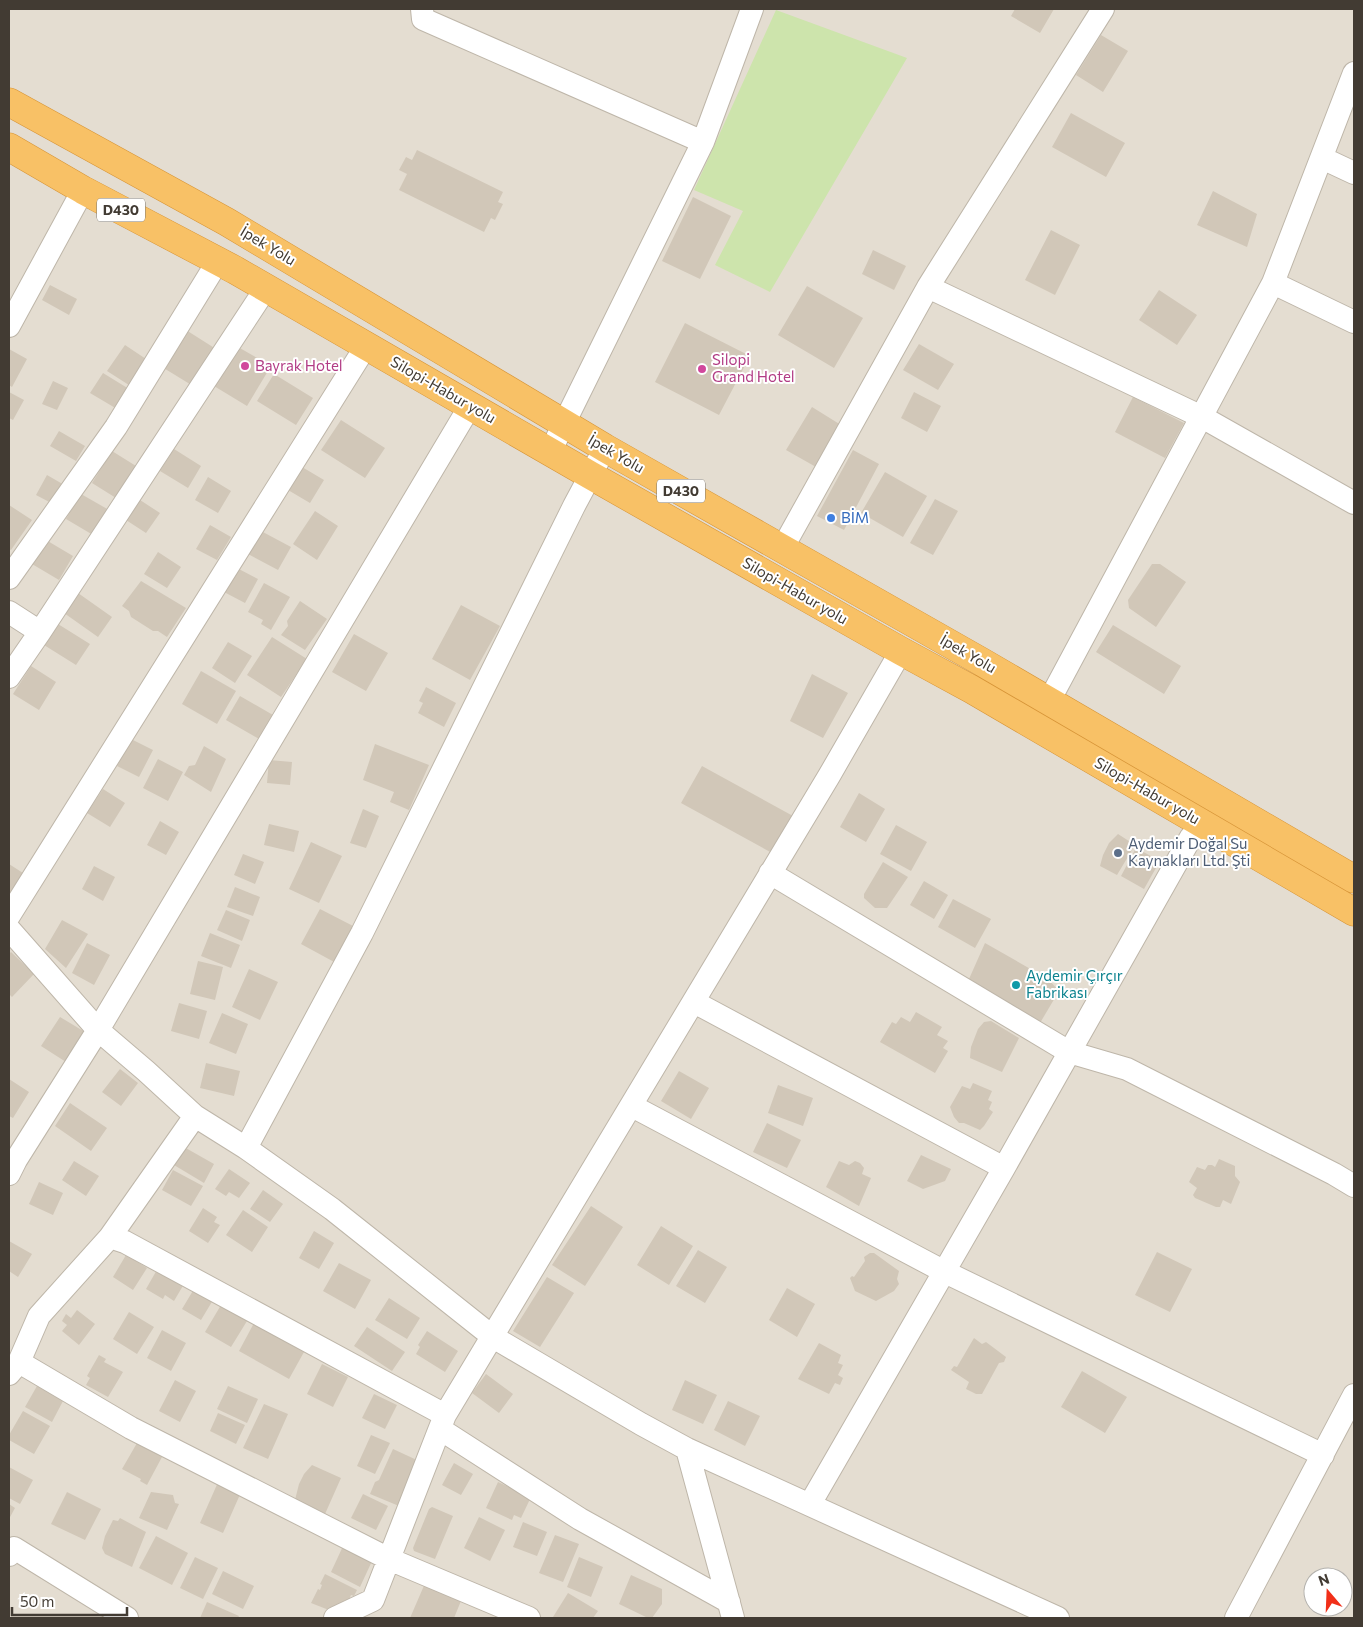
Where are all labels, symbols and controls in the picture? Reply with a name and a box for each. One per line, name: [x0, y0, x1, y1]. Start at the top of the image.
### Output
road number: D430: [97, 198, 145, 222]
street label: İpek Yolu: [238, 222, 300, 269]
place label: Silopi Grand Hotel: [712, 350, 795, 385]
street label: Silopi-Habur yolu: [388, 352, 499, 427]
place label: Bayrak Hotel: [255, 356, 343, 374]
marker: Bayrak Hotel: [239, 360, 251, 372]
marker: Silopi Grand Hotel: [696, 363, 708, 375]
street label: İpek Yolu: [585, 430, 648, 476]
road number: D430: [657, 480, 705, 502]
place label: BİM: [841, 508, 869, 526]
marker: BİM: [825, 512, 837, 524]
street label: Silopi-Habur yolu: [740, 553, 851, 628]
street label: İpek Yolu: [937, 630, 1000, 676]
street label: Silopi-Habur yolu: [1092, 753, 1203, 828]
place label: Aydemir Doğal Su Kaynakları Ltd. Şti: [1128, 834, 1250, 869]
marker: Aydemir Doğal Su Kaynakları Ltd. Şti: [1112, 847, 1124, 859]
place label: Aydemir Çırçır Fabrikası: [1026, 966, 1123, 1001]
marker: Aydemir Çırçır Fabrikası: [1010, 979, 1022, 991]
north arrow: [1303, 1567, 1353, 1617]
text: N: [1316, 1569, 1331, 1589]
scale bar: [12, 1584, 128, 1616]
text: 50 m: [20, 1592, 54, 1610]

